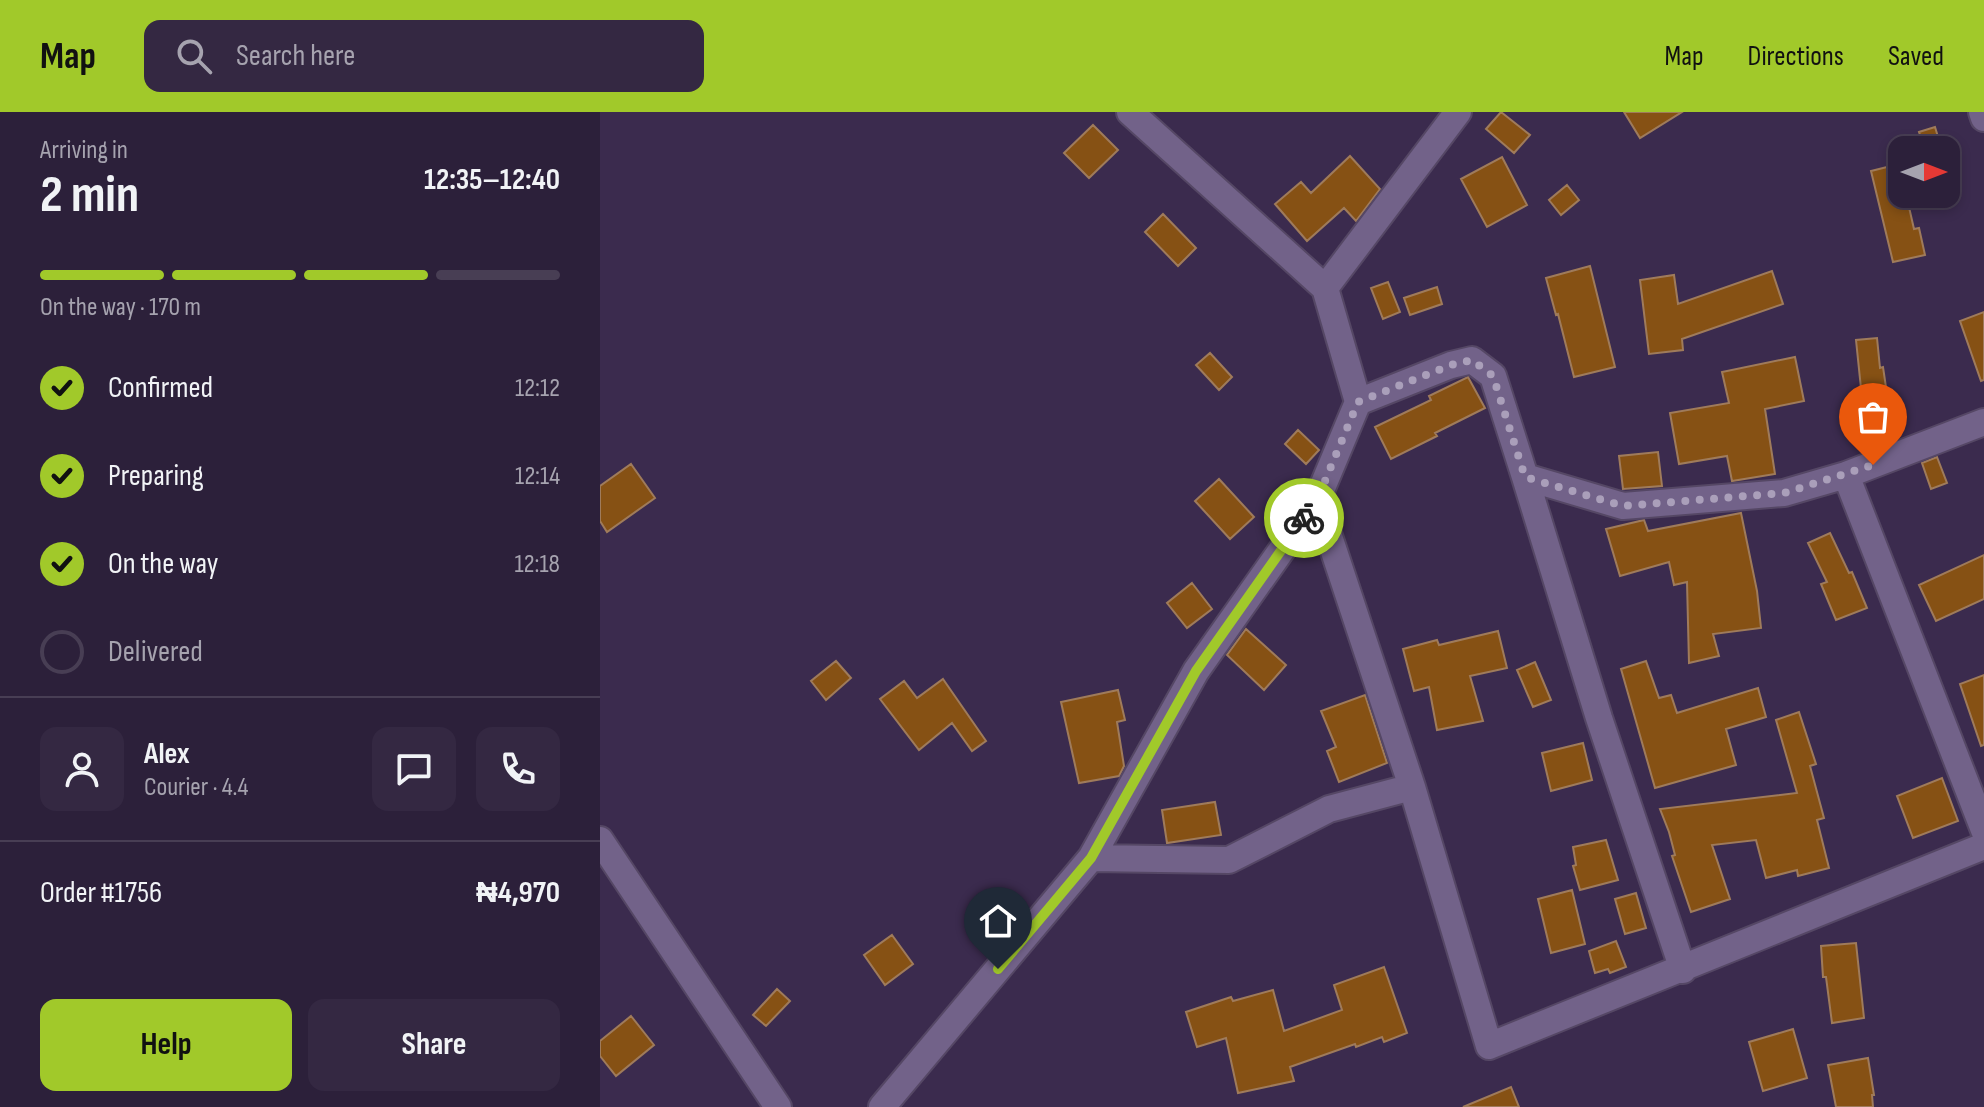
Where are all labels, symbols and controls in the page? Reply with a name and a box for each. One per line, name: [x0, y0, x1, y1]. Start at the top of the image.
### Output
search box: [144, 20, 704, 92]
text: Map: [40, 34, 96, 79]
icon: search: [172, 34, 216, 78]
text: Search here: [236, 38, 355, 74]
text: Map: [1665, 40, 1704, 73]
text: Directions: [1748, 40, 1844, 73]
text: Saved: [1888, 40, 1944, 73]
text: Arriving in: [40, 135, 128, 166]
north arrow: [1888, 136, 1960, 208]
map controls: [1888, 136, 1960, 208]
text: 12:35–12:40: [424, 162, 560, 198]
text: 2 min: [40, 164, 139, 227]
text: On the way · 170 m: [40, 292, 201, 323]
icon: check: [40, 366, 84, 410]
text: Confirmed: [108, 370, 213, 406]
text: 12:12: [515, 373, 560, 404]
pin: [1839, 383, 1907, 465]
icon: bag: [1851, 395, 1895, 439]
icon: check: [40, 454, 84, 498]
text: Preparing: [108, 458, 204, 494]
text: 12:14: [515, 461, 560, 492]
courier: [1264, 478, 1344, 558]
icon: bike: [1282, 496, 1326, 540]
icon: check: [40, 542, 84, 586]
text: On the way: [108, 546, 218, 582]
text: 12:18: [514, 549, 560, 580]
text: Delivered: [108, 634, 203, 670]
button: person: [40, 727, 124, 811]
button: chat: [372, 727, 456, 811]
button: phone: [476, 727, 560, 811]
text: Alex: [144, 736, 190, 772]
text: Courier · 4.4: [144, 772, 248, 803]
text: Order #1756: [40, 875, 162, 911]
text: ₦4,970: [476, 875, 560, 911]
pin: [964, 887, 1032, 969]
icon: home: [976, 899, 1020, 943]
button: Help: [40, 999, 292, 1091]
button: Share: [308, 999, 560, 1091]

